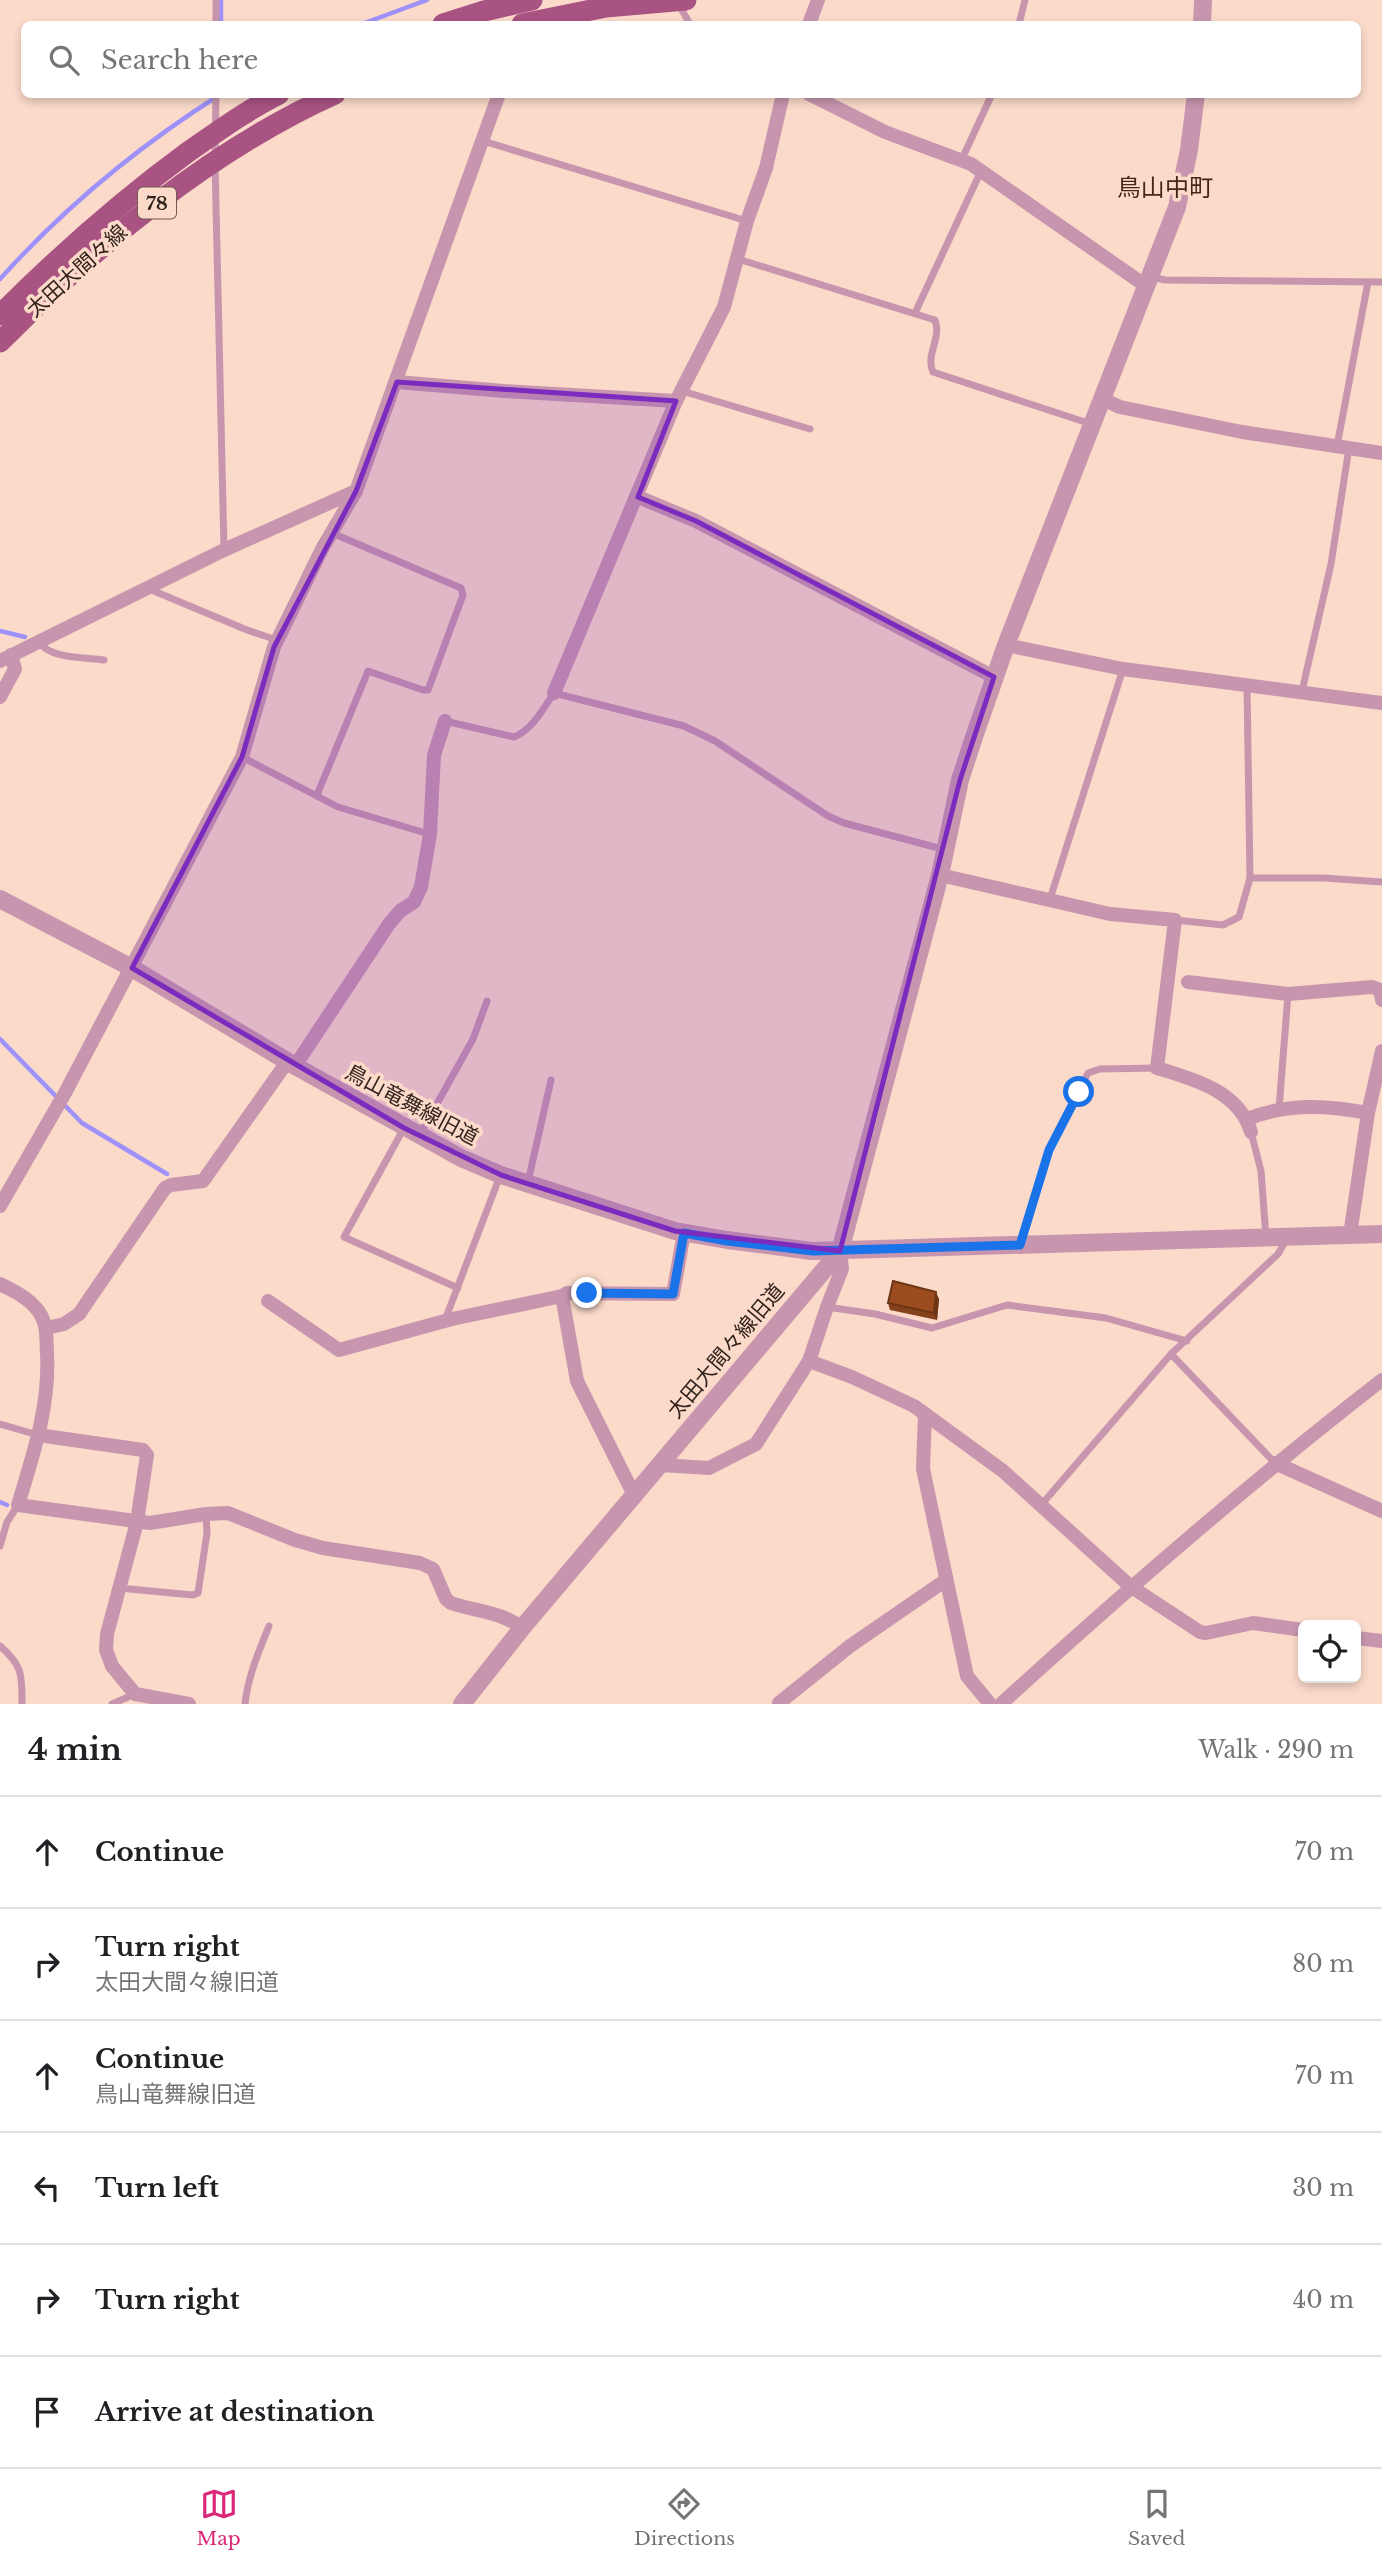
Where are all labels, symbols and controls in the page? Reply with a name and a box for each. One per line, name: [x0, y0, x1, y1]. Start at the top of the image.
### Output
search box: [21, 21, 1361, 98]
icon: search: [45, 41, 83, 79]
text: Search here: [101, 44, 258, 76]
district label: 鳥山中町: [1117, 173, 1213, 202]
road number: 78: [138, 188, 176, 218]
street label: 太田大間々線: [21, 219, 133, 323]
street label: 鳥山竜舞線旧道: [341, 1059, 483, 1151]
route start: [1063, 1076, 1094, 1107]
route end: [571, 1277, 602, 1308]
street label: 太田大間々線旧道: [662, 1278, 790, 1424]
map controls: [1298, 1620, 1361, 1683]
button: locate: [1298, 1620, 1361, 1683]
text: 4 min: [28, 1731, 122, 1768]
text: Walk · 290 m: [1198, 1736, 1354, 1764]
icon: ahead: [28, 1833, 66, 1871]
text: Continue: [95, 1836, 224, 1868]
text: 70 m: [1295, 1838, 1354, 1866]
text: Turn right: [95, 1931, 240, 1963]
icon: right: [28, 1945, 66, 1983]
text: 80 m: [1292, 1950, 1354, 1978]
text: 太田大間々線旧道: [95, 1968, 279, 1996]
text: Continue: [95, 2043, 224, 2075]
icon: ahead: [28, 2057, 66, 2095]
text: 70 m: [1295, 2062, 1354, 2090]
text: 鳥山竜舞線旧道: [95, 2080, 256, 2108]
icon: left: [28, 2169, 66, 2207]
text: Turn left: [95, 2172, 219, 2204]
text: 30 m: [1292, 2174, 1354, 2202]
icon: right: [28, 2281, 66, 2319]
text: Turn right: [95, 2284, 240, 2316]
text: 40 m: [1293, 2286, 1354, 2314]
icon: arrive: [28, 2393, 66, 2431]
text: Arrive at destination: [95, 2396, 375, 2428]
tab: Map: [197, 2485, 241, 2550]
tab: Directions: [634, 2485, 735, 2550]
tab: Saved: [1128, 2485, 1185, 2550]

